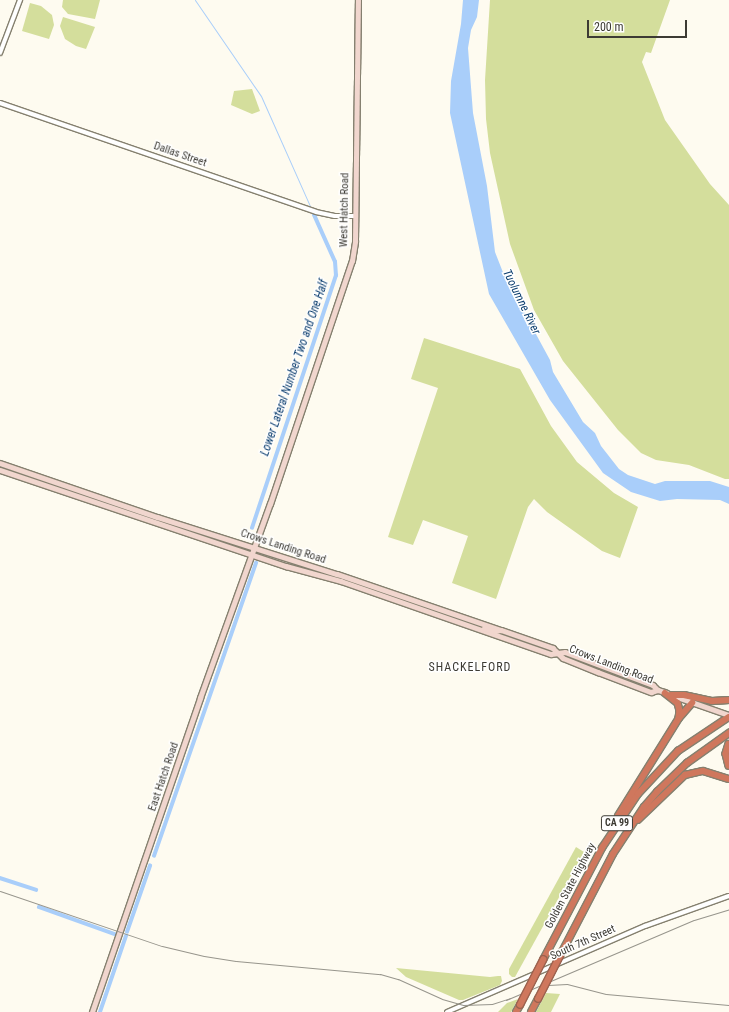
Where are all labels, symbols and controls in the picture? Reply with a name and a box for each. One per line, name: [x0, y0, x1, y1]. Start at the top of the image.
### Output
scale bar: [589, 12, 689, 38]
text: 200 m: [594, 20, 624, 34]
street label: Dallas Street: [152, 140, 208, 170]
street label: West Hatch Road: [338, 173, 352, 247]
water label: Tuolumne River: [499, 267, 543, 337]
water label: Lower Lateral Number Two and One Half: [258, 278, 332, 458]
street label: Crows Landing Road: [239, 527, 327, 567]
street label: Crows Landing Road: [567, 643, 655, 687]
district label: SHACKELFORD: [429, 661, 511, 675]
street label: East Hatch Road: [146, 741, 182, 813]
road number: CA 99: [600, 815, 634, 831]
street label: Golden State Highway: [543, 841, 599, 931]
street label: South 7th Street: [548, 923, 618, 963]

